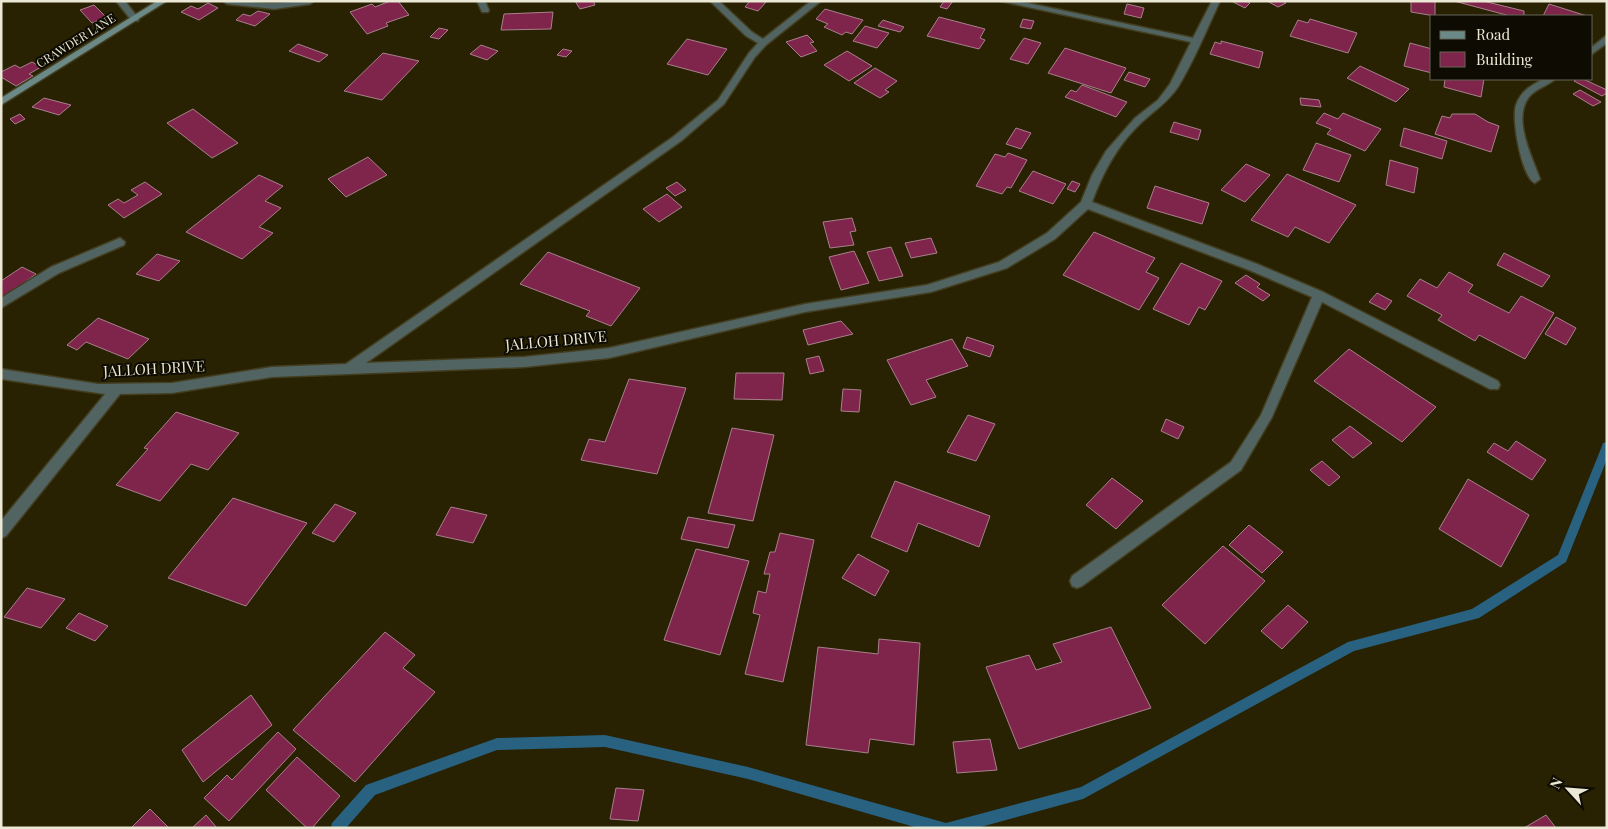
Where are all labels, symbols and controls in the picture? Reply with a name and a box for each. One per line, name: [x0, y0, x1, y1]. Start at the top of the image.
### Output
street label: CRAWDER LANE: [33, 9, 118, 71]
legend: [1430, 15, 1593, 80]
text: Road: [1476, 24, 1510, 44]
text: Building: [1476, 49, 1533, 69]
street label: JALLOH DRIVE: [503, 326, 607, 354]
street label: JALLOH DRIVE: [102, 355, 205, 381]
north arrow: [1543, 764, 1593, 814]
text: N: [1545, 774, 1567, 792]

